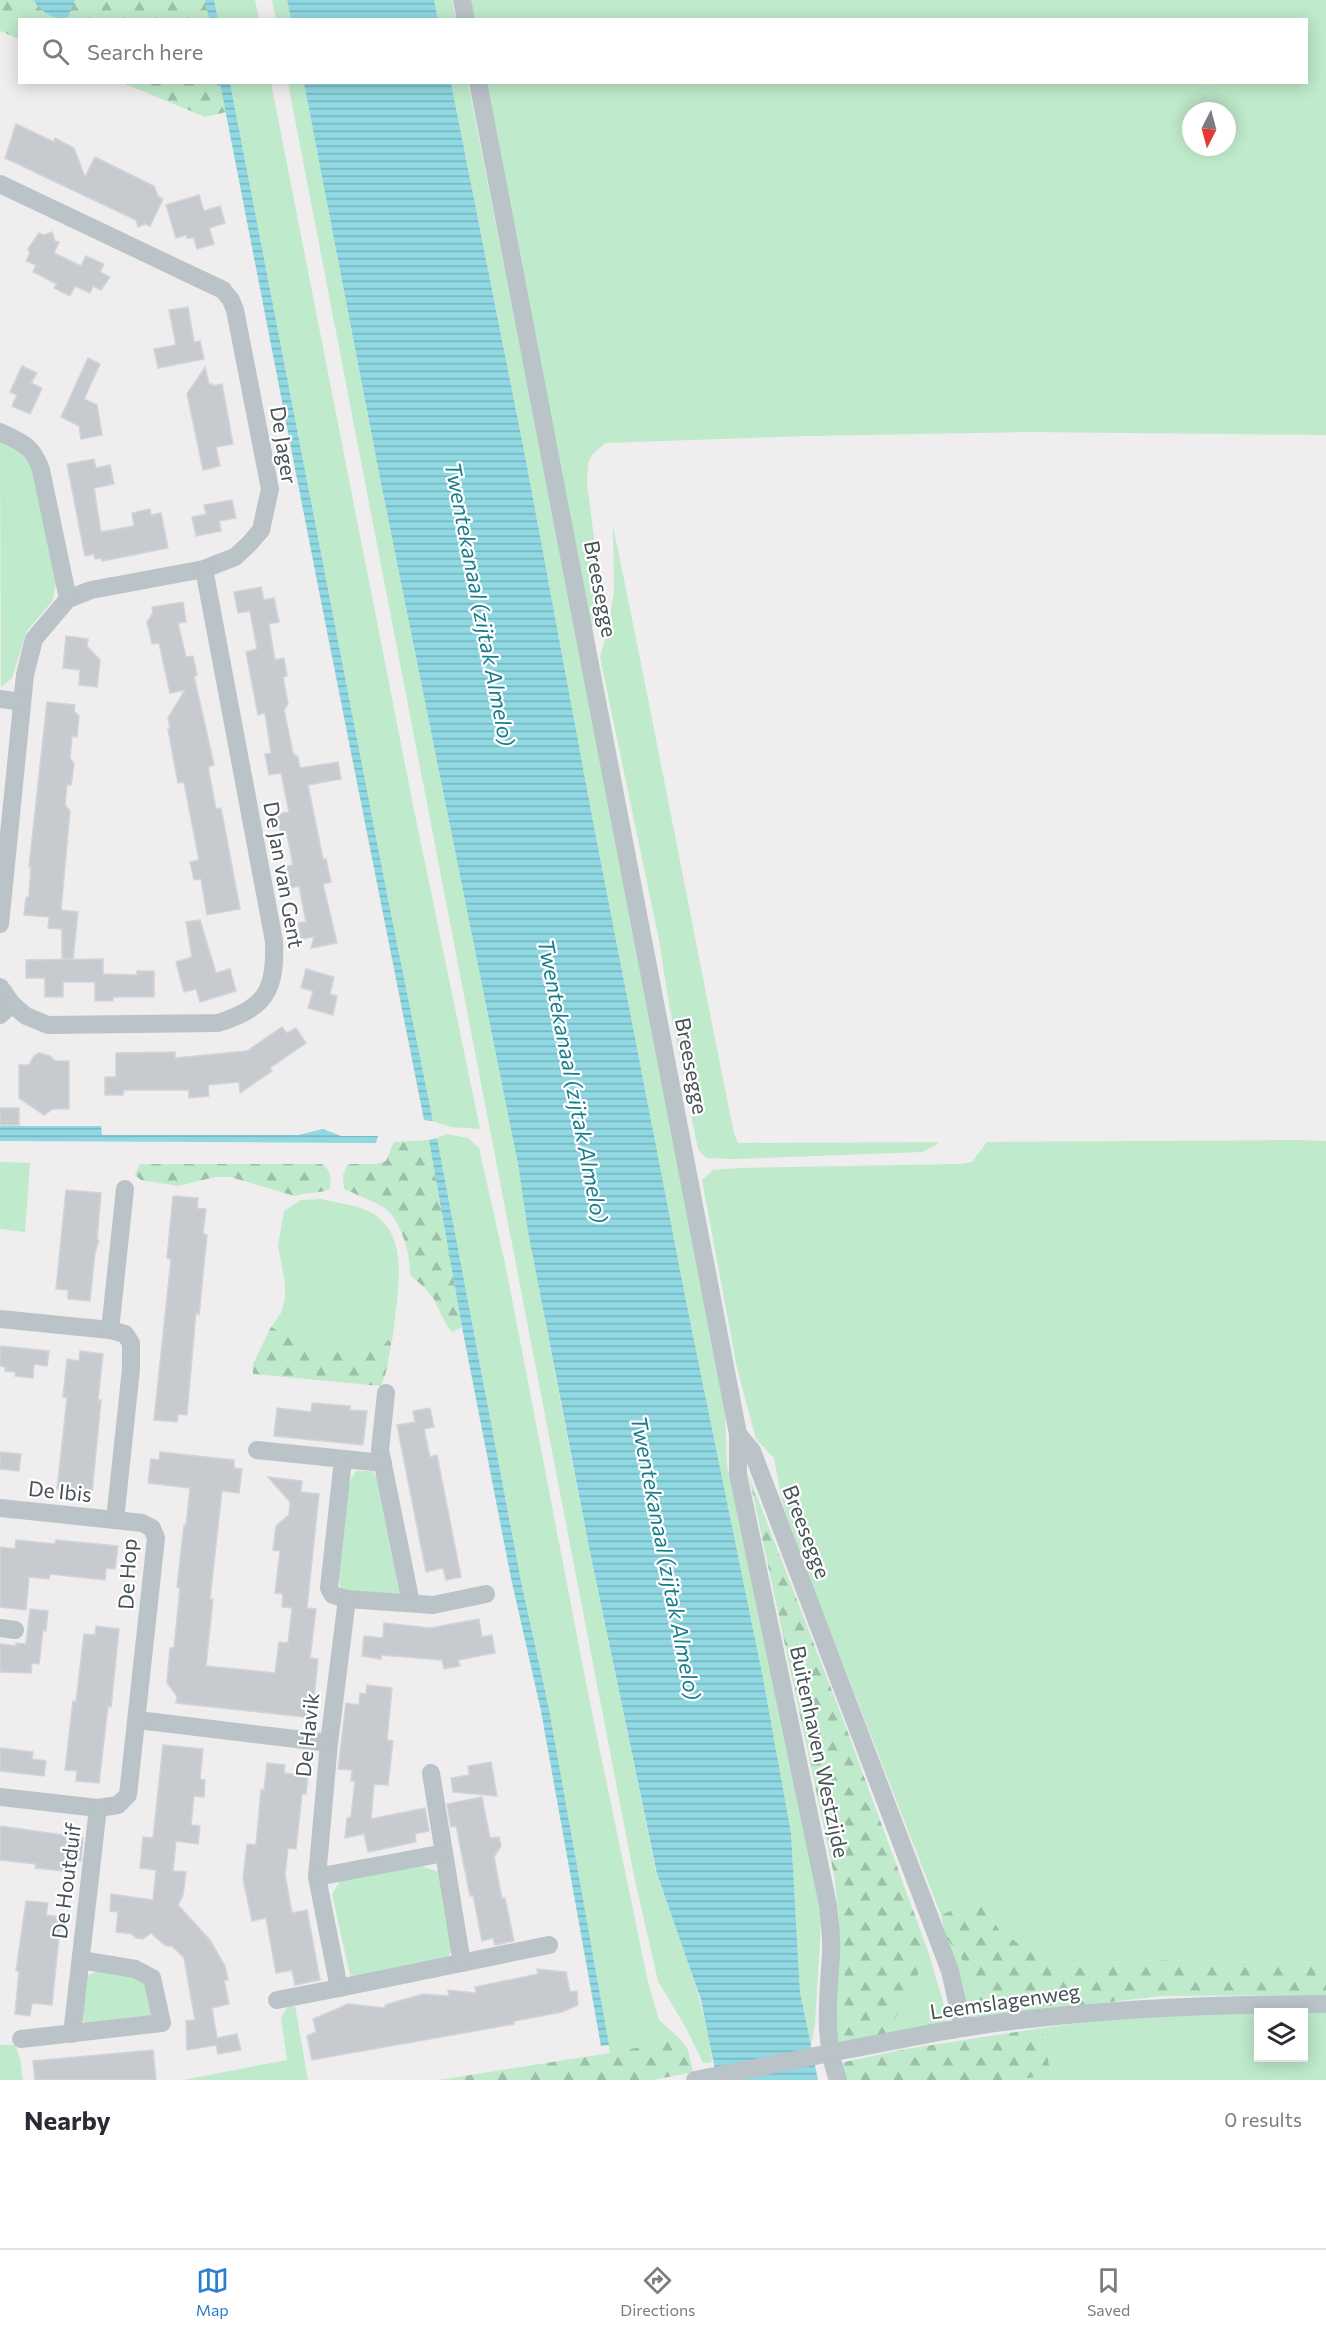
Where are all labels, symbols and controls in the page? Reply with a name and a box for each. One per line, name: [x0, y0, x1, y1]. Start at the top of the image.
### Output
search box: [18, 18, 1308, 84]
icon: search: [39, 35, 72, 68]
text: Search here: [87, 38, 203, 65]
north arrow: [1182, 102, 1236, 156]
street label: De Jager: [266, 404, 303, 485]
water label: Twentekanaal (zijtak Almelo): [440, 460, 521, 748]
street label: Breesegge: [580, 538, 623, 639]
street label: De Jan van Gent: [259, 799, 310, 950]
water label: Twentekanaal (zijtak Almelo): [533, 937, 614, 1225]
street label: Breesegge: [671, 1015, 714, 1116]
water label: Twentekanaal (zijtak Almelo): [626, 1414, 707, 1702]
street label: De Ibis: [27, 1475, 93, 1506]
street label: Breesegge: [778, 1481, 837, 1582]
street label: De Hop: [112, 1538, 141, 1610]
street label: Buitenhaven Westzijde: [786, 1643, 855, 1860]
street label: De Havik: [290, 1691, 323, 1778]
street label: De Houtduif: [46, 1821, 85, 1940]
street label: Leemslagenweg: [928, 1978, 1081, 2023]
map controls: [1254, 2008, 1308, 2062]
button: layers: [1254, 2008, 1308, 2062]
text: Nearby: [24, 2104, 111, 2135]
text: 0 results: [1224, 2107, 1302, 2131]
tab: Map: [196, 2264, 229, 2319]
tab: Directions: [620, 2264, 695, 2319]
tab: Saved: [1087, 2264, 1130, 2319]

